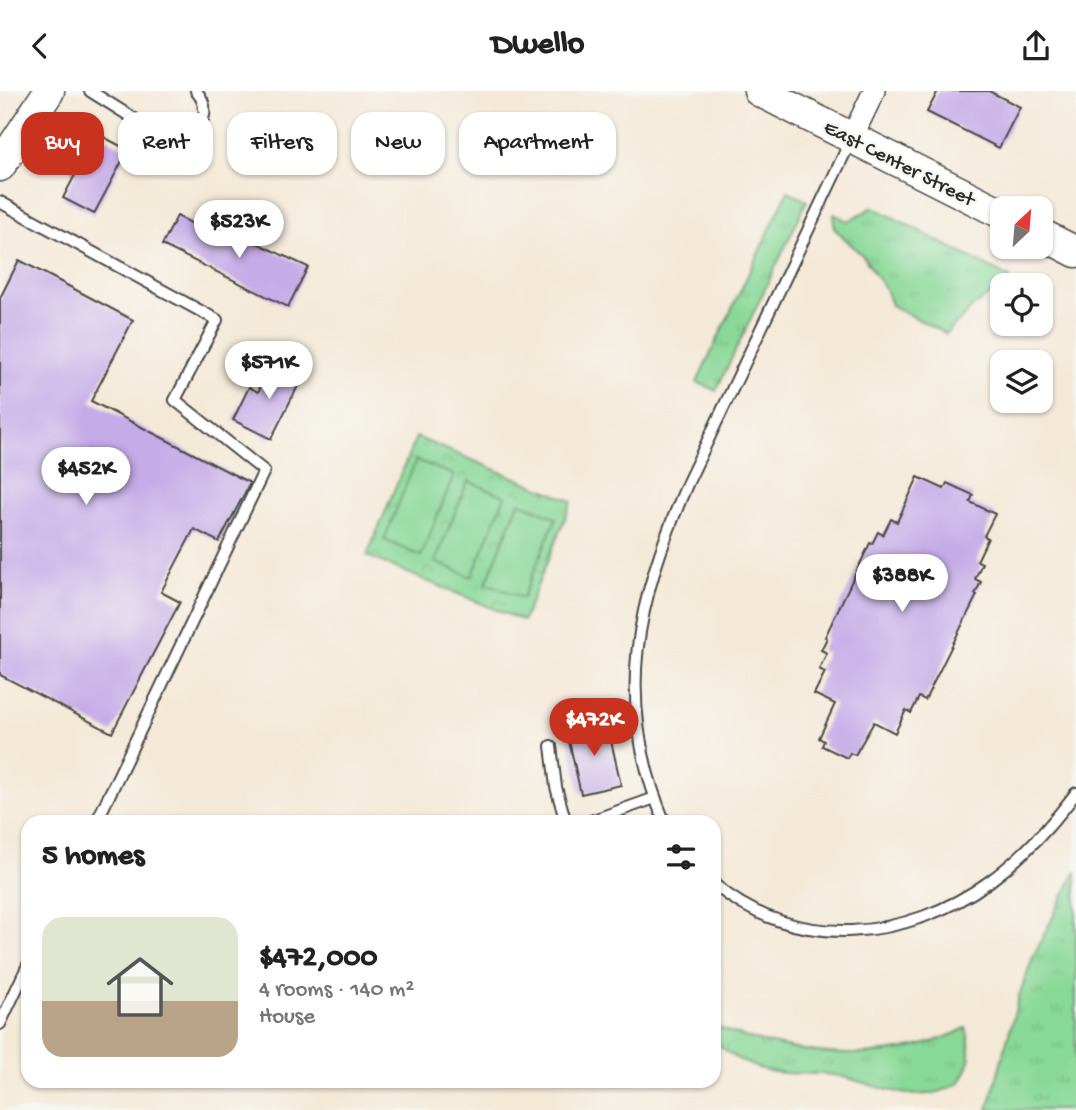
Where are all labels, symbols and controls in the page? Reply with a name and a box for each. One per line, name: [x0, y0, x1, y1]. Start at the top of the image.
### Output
icon: back: [21, 27, 59, 65]
text: Dwello: [492, 27, 584, 65]
icon: share: [1017, 27, 1055, 65]
chip: Buy: [21, 112, 104, 175]
chip: Rent: [118, 112, 213, 175]
chip: Filters: [227, 112, 337, 175]
chip: New: [351, 112, 445, 175]
chip: Apartment: [459, 112, 616, 175]
street label: East Center Street: [819, 116, 980, 215]
north arrow: [990, 196, 1054, 259]
map controls: [990, 196, 1053, 413]
pin: $523K: [190, 201, 288, 260]
text: $523K: [210, 209, 268, 236]
button: locate: [990, 273, 1053, 336]
pin: $571K: [220, 341, 318, 401]
text: $571K: [241, 350, 297, 377]
button: layers: [990, 350, 1053, 413]
pin: $452K: [37, 447, 135, 507]
text: $452K: [57, 456, 115, 483]
pin: $388K: [853, 554, 951, 614]
text: $388K: [872, 563, 932, 590]
pin: $472K: [545, 699, 643, 758]
text: $472K: [565, 707, 623, 734]
icon: filters: [662, 838, 700, 876]
text: 5 homes: [42, 840, 144, 875]
text: $472,000: [259, 942, 378, 977]
icon: home: [98, 945, 182, 1029]
text: 4 rooms · 140 m²: [259, 977, 414, 1004]
text: House: [259, 1004, 315, 1031]

